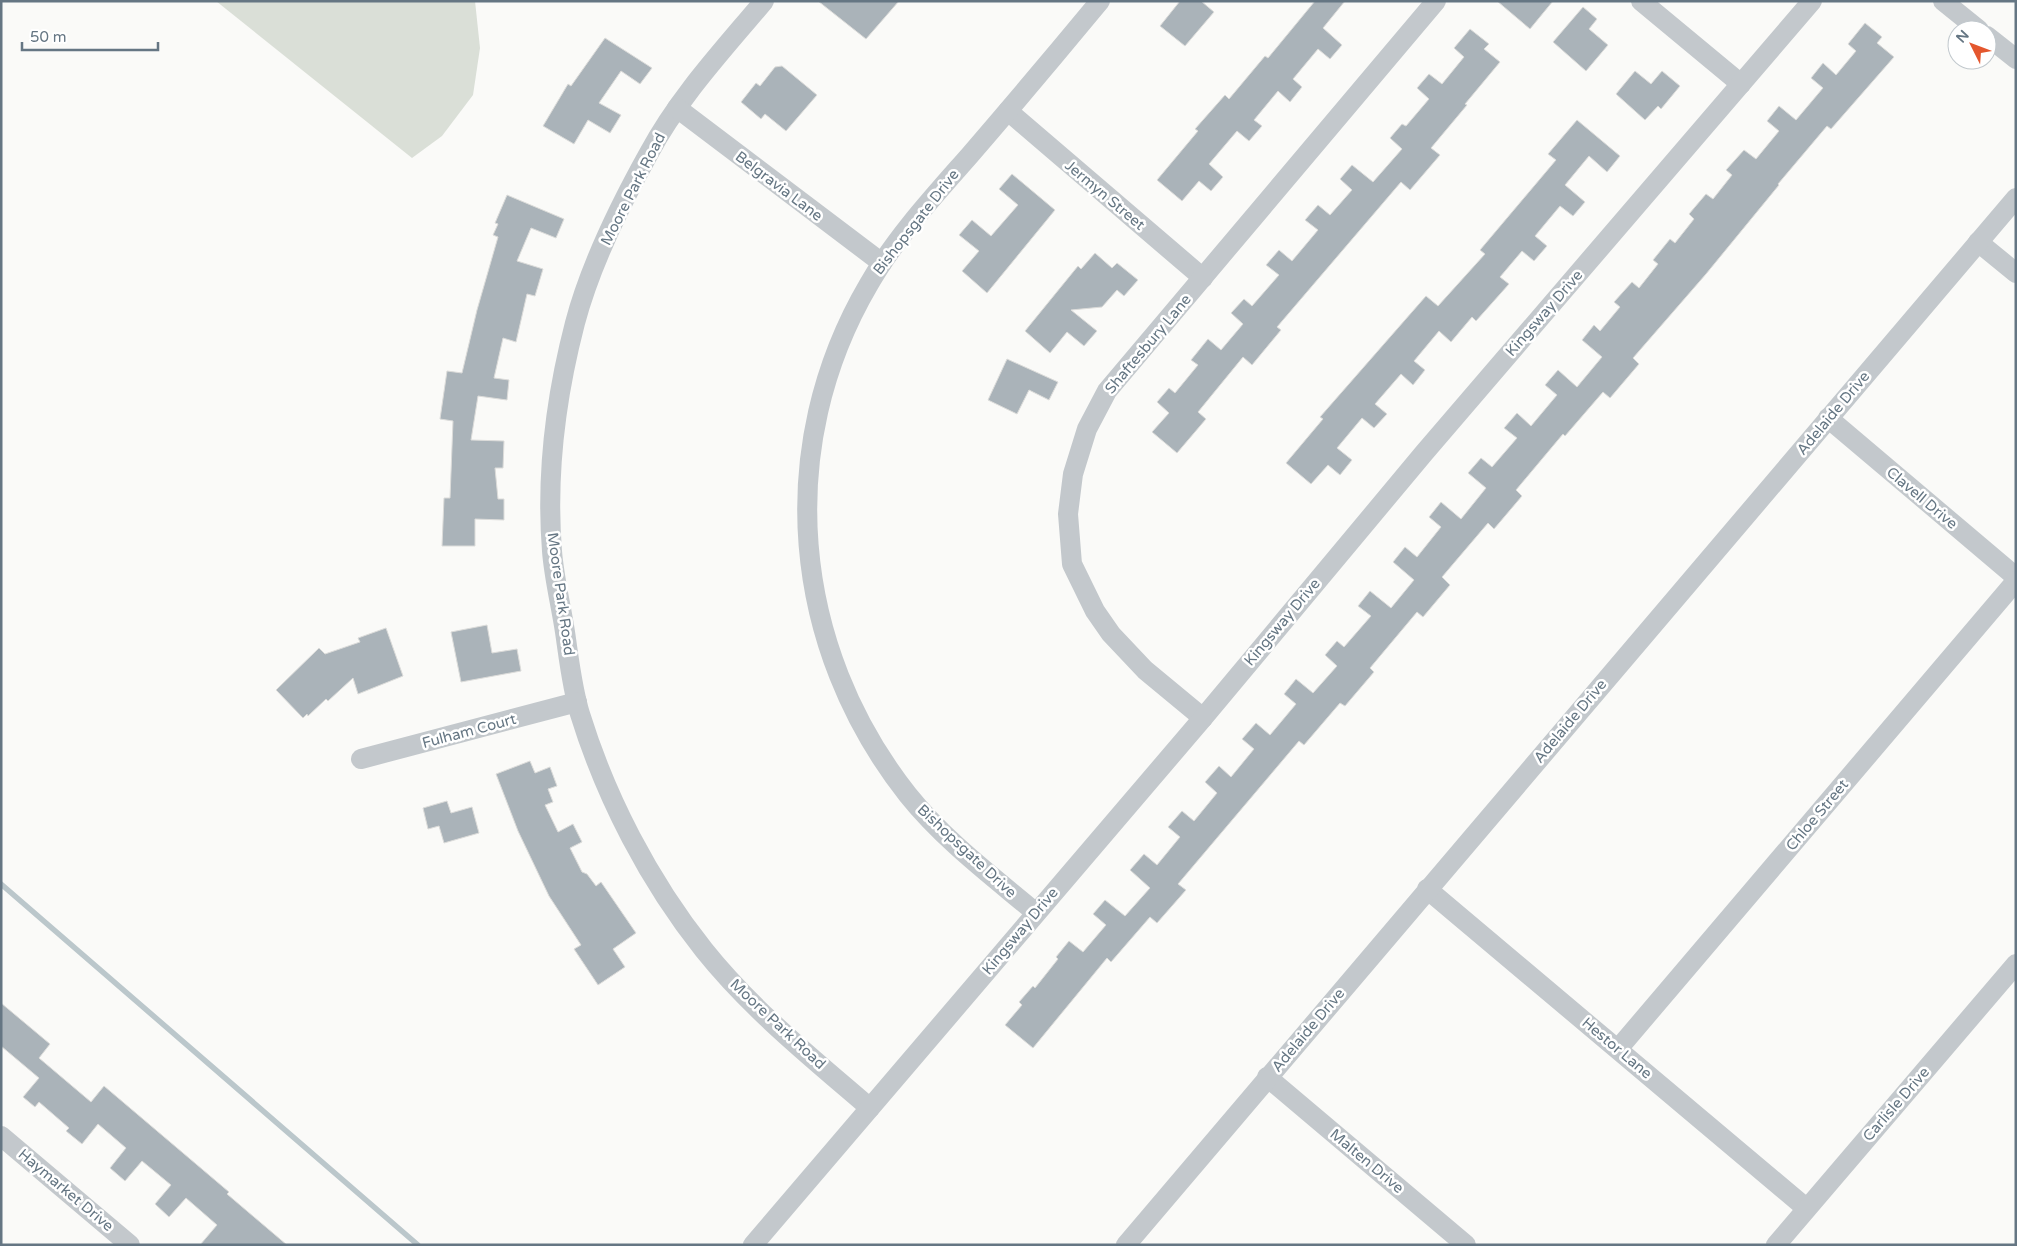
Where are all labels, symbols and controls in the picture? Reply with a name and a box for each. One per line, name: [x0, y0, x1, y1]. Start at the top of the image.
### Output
scale bar: [22, 20, 159, 52]
north arrow: [1947, 20, 1997, 70]
text: N: [1953, 27, 1973, 47]
text: 50 m: [30, 28, 67, 46]
street label: Moore Park Road: [597, 130, 669, 248]
street label: Belgravia Lane: [732, 147, 826, 225]
street label: Jermyn Street: [1061, 156, 1149, 234]
street label: Bishopsgate Drive: [869, 166, 963, 278]
street label: Kingsway Drive: [1502, 266, 1586, 360]
street label: Shaftesbury Lane: [1101, 291, 1195, 397]
street label: Adelaide Drive: [1793, 368, 1873, 458]
street label: Clavell Drive: [1883, 463, 1961, 533]
street label: Moore Park Road: [543, 531, 579, 657]
street label: Kingsway Drive: [1240, 575, 1324, 669]
street label: Adelaide Drive: [1530, 676, 1610, 766]
street label: Fulham Court: [420, 710, 518, 752]
street label: Chloe Street: [1782, 775, 1852, 854]
street label: Bishopsgate Drive: [914, 800, 1020, 902]
street label: Kingsway Drive: [978, 884, 1062, 978]
street label: Moore Park Road: [726, 975, 830, 1073]
street label: Adelaide Drive: [1268, 985, 1348, 1075]
street label: Hestor Lane: [1578, 1014, 1656, 1082]
street label: Carlisle Drive: [1859, 1063, 1933, 1145]
street label: Malten Drive: [1326, 1125, 1408, 1197]
street label: Haymarket Drive: [15, 1145, 117, 1235]

